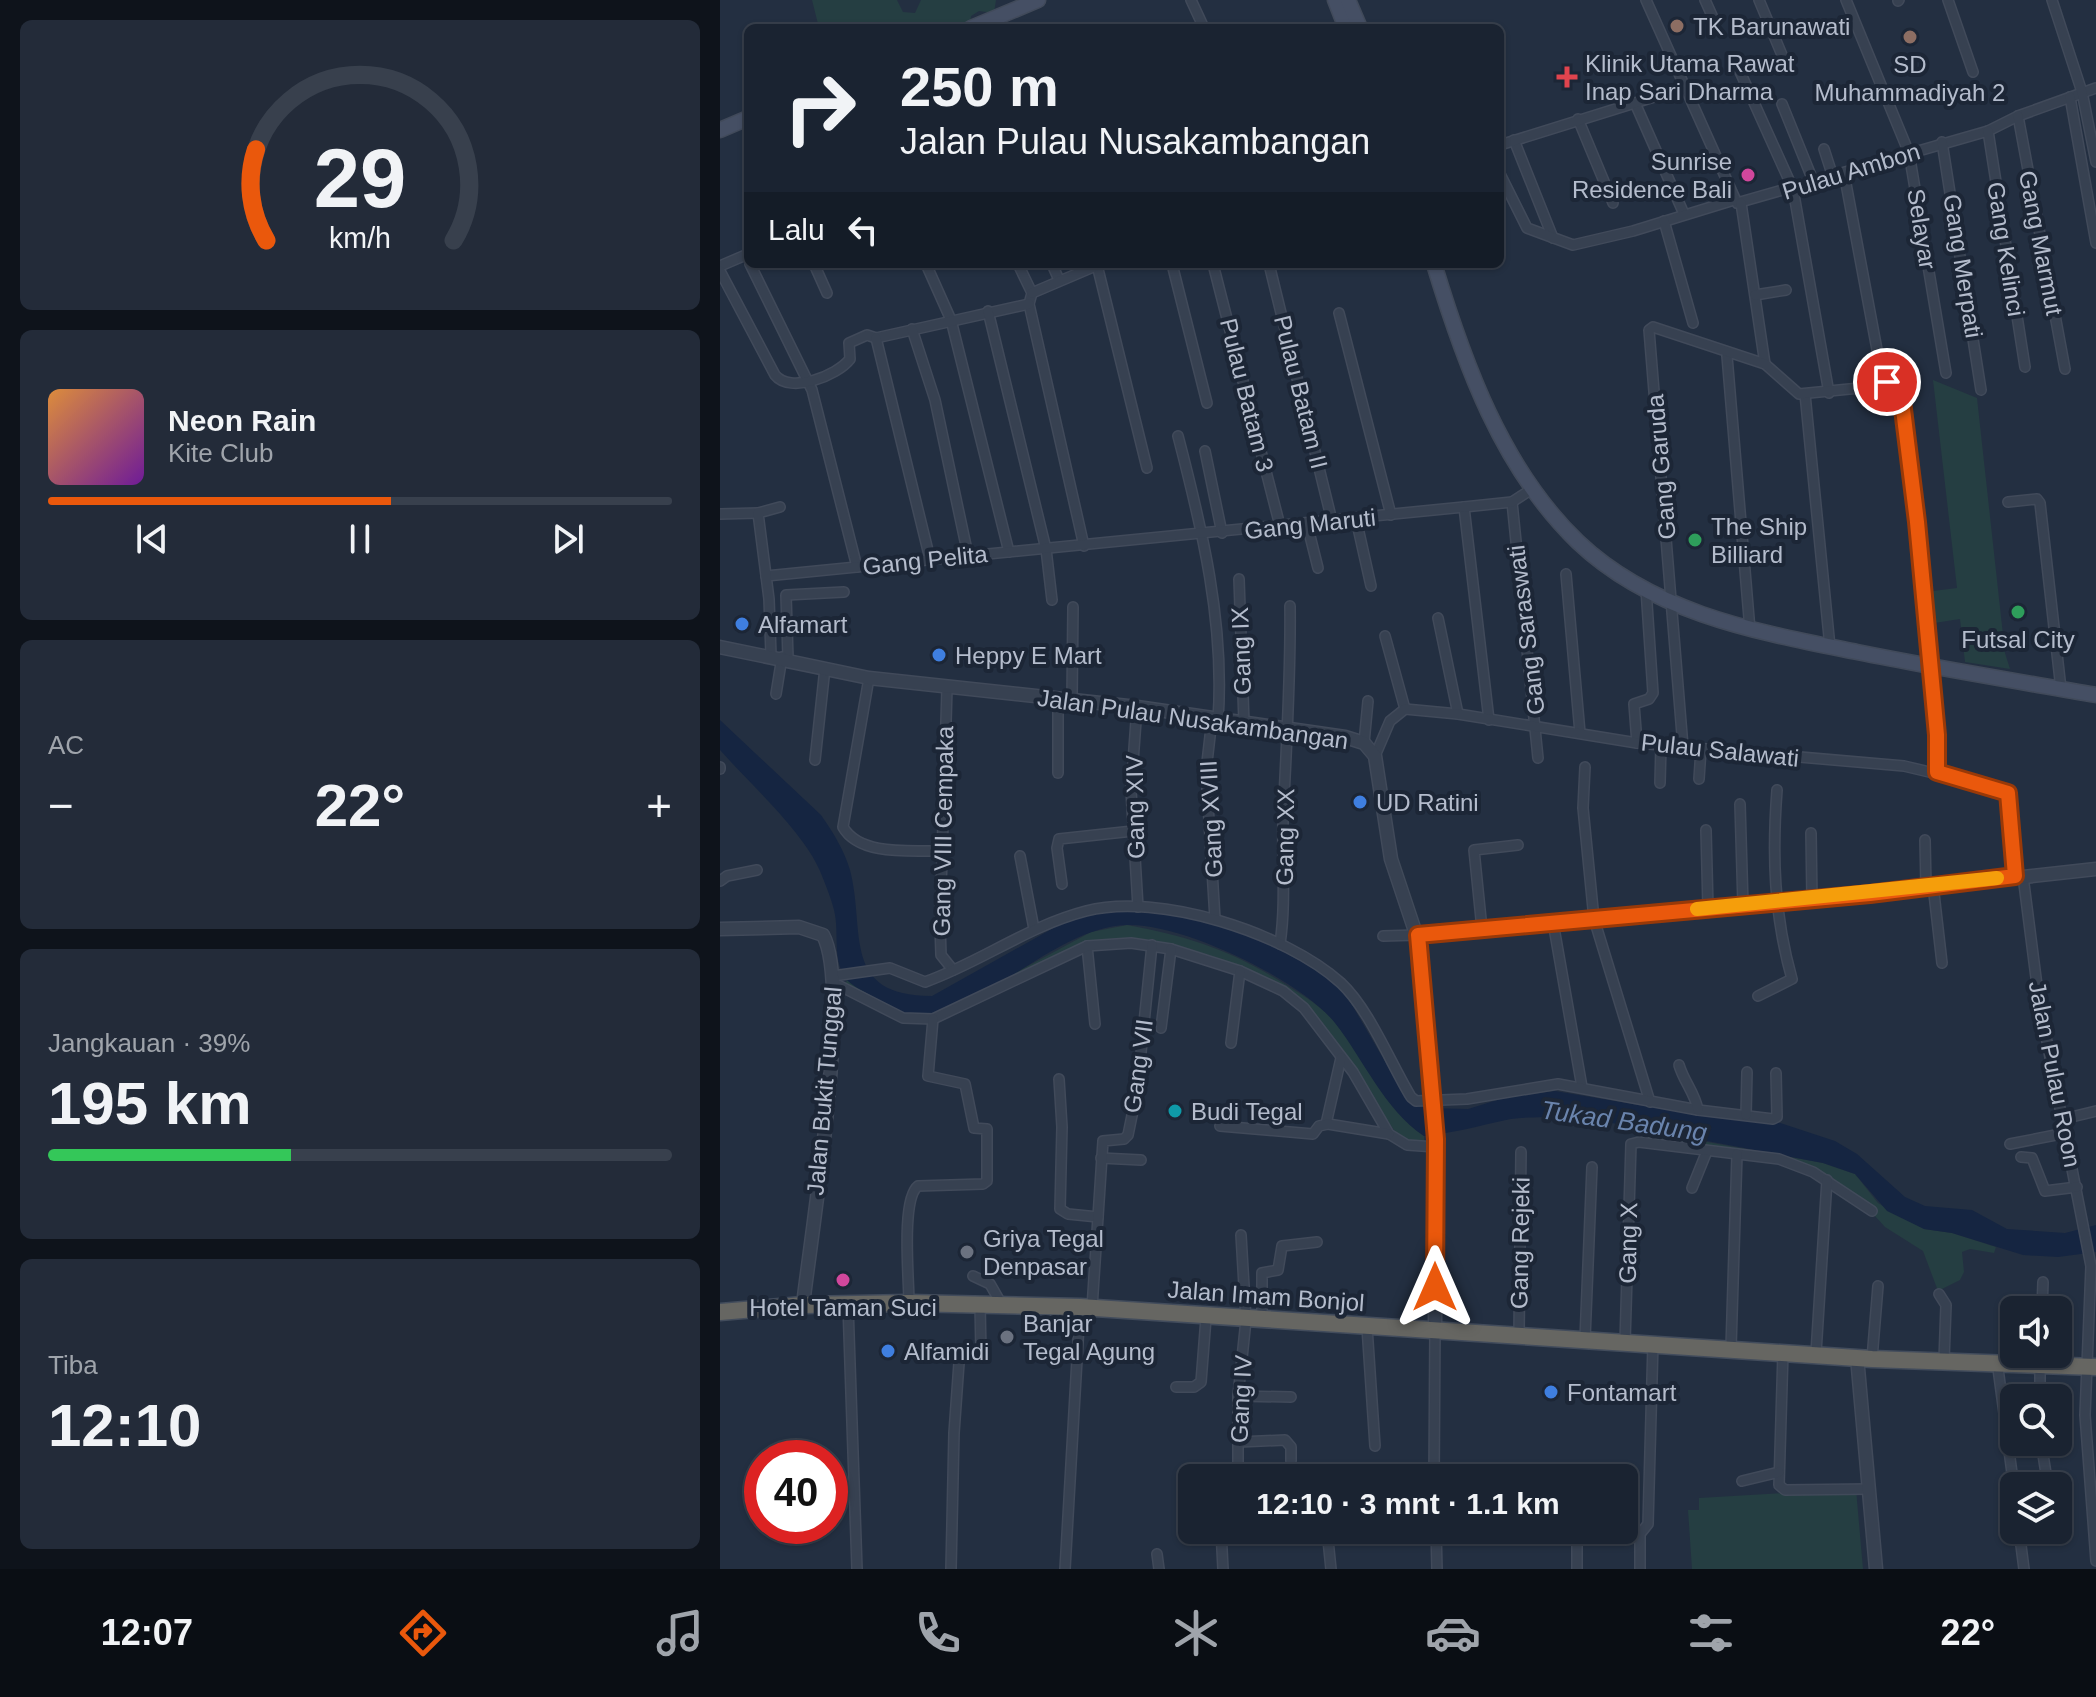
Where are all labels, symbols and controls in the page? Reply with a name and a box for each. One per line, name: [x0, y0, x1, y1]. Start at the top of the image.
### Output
place label: TK Barunawati: [1693, 13, 1850, 40]
marker: TK Barunawati: [1668, 17, 1686, 35]
marker: SD Muhammadiyah 2: [1901, 28, 1919, 46]
place label: Klinik Utama Rawat Inap Sari Dharma: [1585, 50, 1795, 105]
place label: SD Muhammadiyah 2: [1815, 51, 2005, 106]
text: 250 m: [900, 55, 1059, 118]
icon: right: [768, 56, 872, 160]
marker: Klinik Utama Rawat Inap Sari Dharma: [1556, 66, 1578, 88]
text: Jalan Pulau Nusakambangan: [900, 121, 1370, 162]
text: 29: [314, 131, 406, 224]
street label: Pulau Ambon: [1779, 137, 1923, 205]
place label: Sunrise Residence Bali: [1572, 148, 1732, 203]
marker: Sunrise Residence Bali: [1739, 166, 1757, 184]
street label: Gang Marmut: [2014, 168, 2068, 318]
street label: Gang Kelinci: [1982, 180, 2030, 318]
street label: Selayar: [1902, 187, 1942, 271]
street label: Gang Merpati: [1938, 192, 1988, 340]
icon: left: [841, 208, 885, 252]
text: Lalu: [768, 213, 825, 246]
text: km/h: [329, 222, 391, 254]
street label: Pulau Batam II: [1269, 312, 1333, 472]
street label: Pulau Batam 3: [1215, 315, 1279, 475]
pin: [1853, 348, 1921, 416]
icon: arrive: [1865, 360, 1909, 404]
street label: Gang Garuda: [1641, 393, 1681, 541]
text: Neon Rain: [168, 404, 316, 437]
text: Kite Club: [168, 438, 274, 468]
street label: Gang Maruti: [1243, 504, 1377, 544]
place label: The Ship Billiard: [1711, 513, 1807, 568]
icon: previous: [130, 517, 174, 561]
icon: pause: [338, 517, 382, 561]
icon: next: [546, 517, 590, 561]
marker: The Ship Billiard: [1686, 531, 1704, 549]
street label: Gang Pelita: [861, 540, 989, 580]
street label: Gang Saraswati: [1502, 544, 1550, 716]
marker: Futsal City: [2009, 603, 2027, 621]
street label: Gang IX: [1226, 607, 1256, 695]
place label: Alfamart: [758, 611, 848, 638]
marker: Alfamart: [733, 615, 751, 633]
place label: Futsal City: [1961, 626, 2075, 653]
place label: Heppy E Mart: [955, 642, 1102, 669]
marker: Heppy E Mart: [930, 646, 948, 664]
street label: Jalan Pulau Nusakambangan: [1036, 684, 1350, 754]
street label: Gang VIII Cempaka: [928, 725, 958, 937]
street label: Pulau Salawati: [1640, 728, 1800, 772]
text: AC: [48, 730, 84, 760]
street label: Gang XIV: [1121, 755, 1149, 859]
street label: Gang XVIII: [1194, 760, 1228, 878]
text: 22°: [315, 772, 405, 839]
text: −: [48, 781, 74, 830]
text: +: [646, 781, 672, 830]
street label: Gang XX: [1271, 788, 1299, 886]
place label: UD Ratini: [1376, 789, 1479, 816]
marker: UD Ratini: [1351, 793, 1369, 811]
street label: Jalan Pulau Roon: [2024, 978, 2086, 1170]
street label: Jalan Bukit Tunggal: [801, 985, 847, 1197]
street label: Gang VII: [1118, 1017, 1158, 1115]
text: Jangkauan · 39%: [48, 1028, 250, 1058]
text: 195 km: [48, 1070, 252, 1137]
water label: Tukad Badung: [1539, 1095, 1709, 1148]
place label: Budi Tegal: [1191, 1098, 1303, 1125]
marker: Budi Tegal: [1166, 1102, 1184, 1120]
street label: Gang Rejeki: [1505, 1177, 1535, 1309]
street label: Gang X: [1614, 1202, 1642, 1284]
place label: Griya Tegal Denpasar: [983, 1225, 1104, 1280]
marker: Griya Tegal Denpasar: [958, 1243, 976, 1261]
position arrow: [1393, 1245, 1477, 1329]
marker: Hotel Taman Suci: [834, 1271, 852, 1289]
street label: Jalan Imam Bonjol: [1167, 1276, 1365, 1316]
place label: Hotel Taman Suci: [749, 1294, 937, 1321]
map controls: [2000, 1296, 2072, 1544]
button: sound: [2000, 1296, 2072, 1368]
place label: Banjar Tegal Agung: [1023, 1310, 1155, 1365]
marker: Banjar Tegal Agung: [998, 1328, 1016, 1346]
place label: Alfamidi: [904, 1338, 989, 1365]
marker: Alfamidi: [879, 1342, 897, 1360]
text: Tiba: [48, 1350, 98, 1380]
street label: Gang IV: [1225, 1354, 1257, 1444]
place label: Fontamart: [1567, 1379, 1677, 1406]
marker: Fontamart: [1542, 1383, 1560, 1401]
button: search: [2000, 1384, 2072, 1456]
text: 12:10: [48, 1392, 201, 1459]
speed limit sign: 40: [744, 1440, 848, 1544]
button: layers: [2000, 1472, 2072, 1544]
text: 12:10 · 3 mnt · 1.1 km: [1256, 1487, 1560, 1520]
icon: directions: [395, 1605, 451, 1661]
icon: music: [652, 1605, 708, 1661]
icon: phone: [910, 1605, 966, 1661]
icon: climate: [1168, 1605, 1224, 1661]
icon: car: [1425, 1605, 1481, 1661]
icon: filters: [1683, 1605, 1739, 1661]
text: 12:07: [101, 1612, 193, 1653]
text: 22°: [1941, 1612, 1995, 1653]

